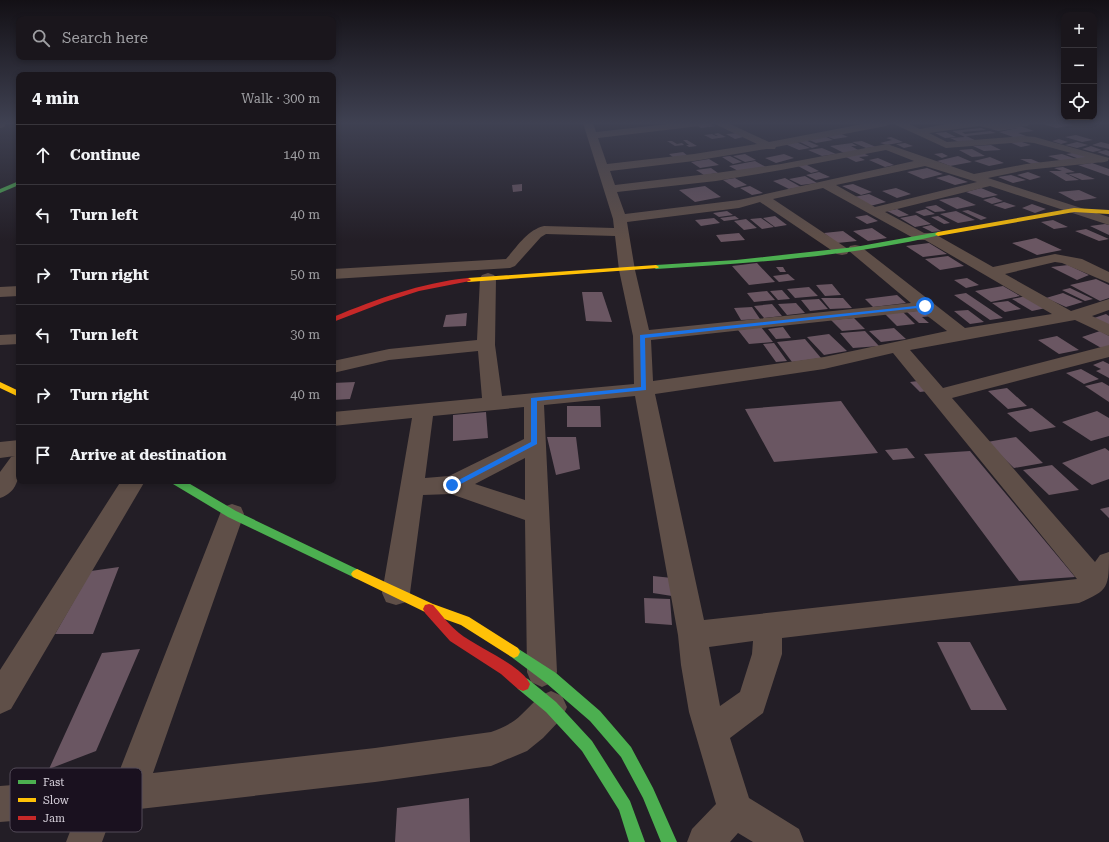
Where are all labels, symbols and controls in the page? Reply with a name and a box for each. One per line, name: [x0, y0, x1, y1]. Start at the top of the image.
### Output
map controls: [1061, 12, 1097, 120]
button: +: [1061, 12, 1097, 48]
search box: [16, 16, 336, 60]
icon: search: [30, 27, 52, 49]
text: Search here: [62, 29, 148, 47]
button: −: [1061, 48, 1097, 84]
button: locate: [1061, 84, 1097, 120]
text: 4 min: [32, 88, 79, 108]
text: Walk · 300 m: [241, 91, 320, 106]
icon: ahead: [32, 144, 54, 166]
text: Continue: [70, 146, 140, 164]
text: 140 m: [283, 147, 320, 162]
icon: left: [32, 204, 54, 226]
text: Turn left: [70, 206, 138, 224]
text: 40 m: [290, 207, 320, 222]
icon: right: [32, 264, 54, 286]
text: Turn right: [70, 266, 149, 284]
text: 50 m: [290, 267, 320, 282]
route start: [916, 297, 934, 315]
icon: left: [32, 324, 54, 346]
text: Turn left: [70, 326, 138, 344]
text: 30 m: [290, 327, 320, 342]
icon: right: [32, 384, 54, 406]
text: Turn right: [70, 386, 149, 404]
text: 40 m: [290, 387, 320, 402]
icon: arrive: [32, 444, 54, 466]
text: Arrive at destination: [70, 446, 226, 464]
route end: [443, 476, 461, 494]
legend: [10, 768, 142, 832]
text: Fast: [43, 776, 64, 789]
text: Slow: [43, 794, 70, 807]
text: Jam: [43, 812, 65, 825]

